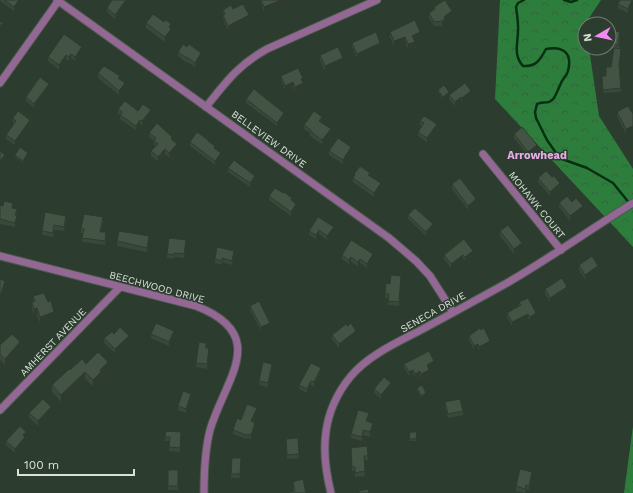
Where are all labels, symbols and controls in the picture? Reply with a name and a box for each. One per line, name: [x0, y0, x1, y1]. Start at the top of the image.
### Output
north arrow: [577, 16, 617, 56]
text: N: [581, 32, 595, 43]
street label: BELLEVIEW DRIVE: [230, 108, 308, 170]
district label: Arrowhead: [507, 149, 567, 162]
street label: MOHAWK COURT: [507, 169, 567, 241]
street label: BEECHWOOD DRIVE: [108, 269, 206, 305]
street label: SENECA DRIVE: [399, 290, 467, 334]
street label: AMHERST AVENUE: [18, 306, 88, 378]
scale bar: [18, 451, 134, 477]
text: 100 m: [24, 458, 59, 472]

